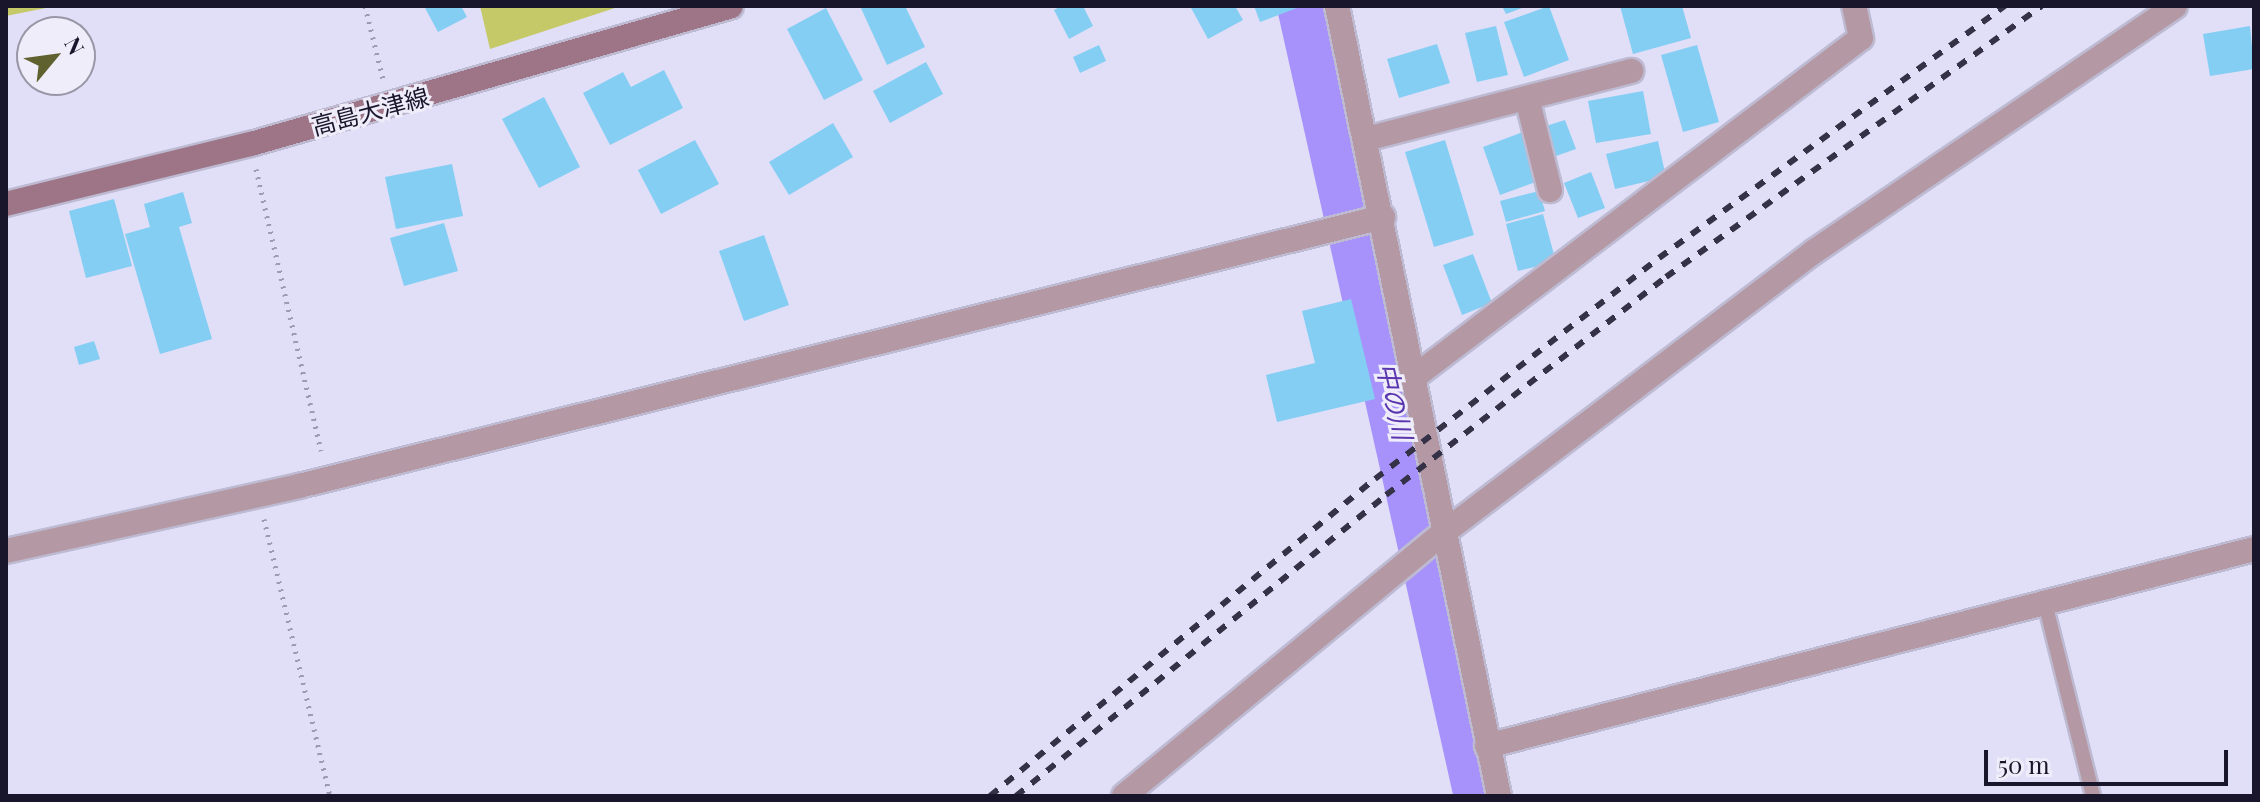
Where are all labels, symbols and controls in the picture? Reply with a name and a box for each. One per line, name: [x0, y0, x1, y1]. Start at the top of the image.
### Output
north arrow: [16, 16, 96, 96]
text: N: [58, 31, 92, 60]
street label: 高島大津線: [308, 82, 432, 140]
water label: 中の川: [1371, 359, 1419, 443]
scale bar: [1988, 734, 2232, 784]
text: 50 m: [1998, 748, 2050, 780]

